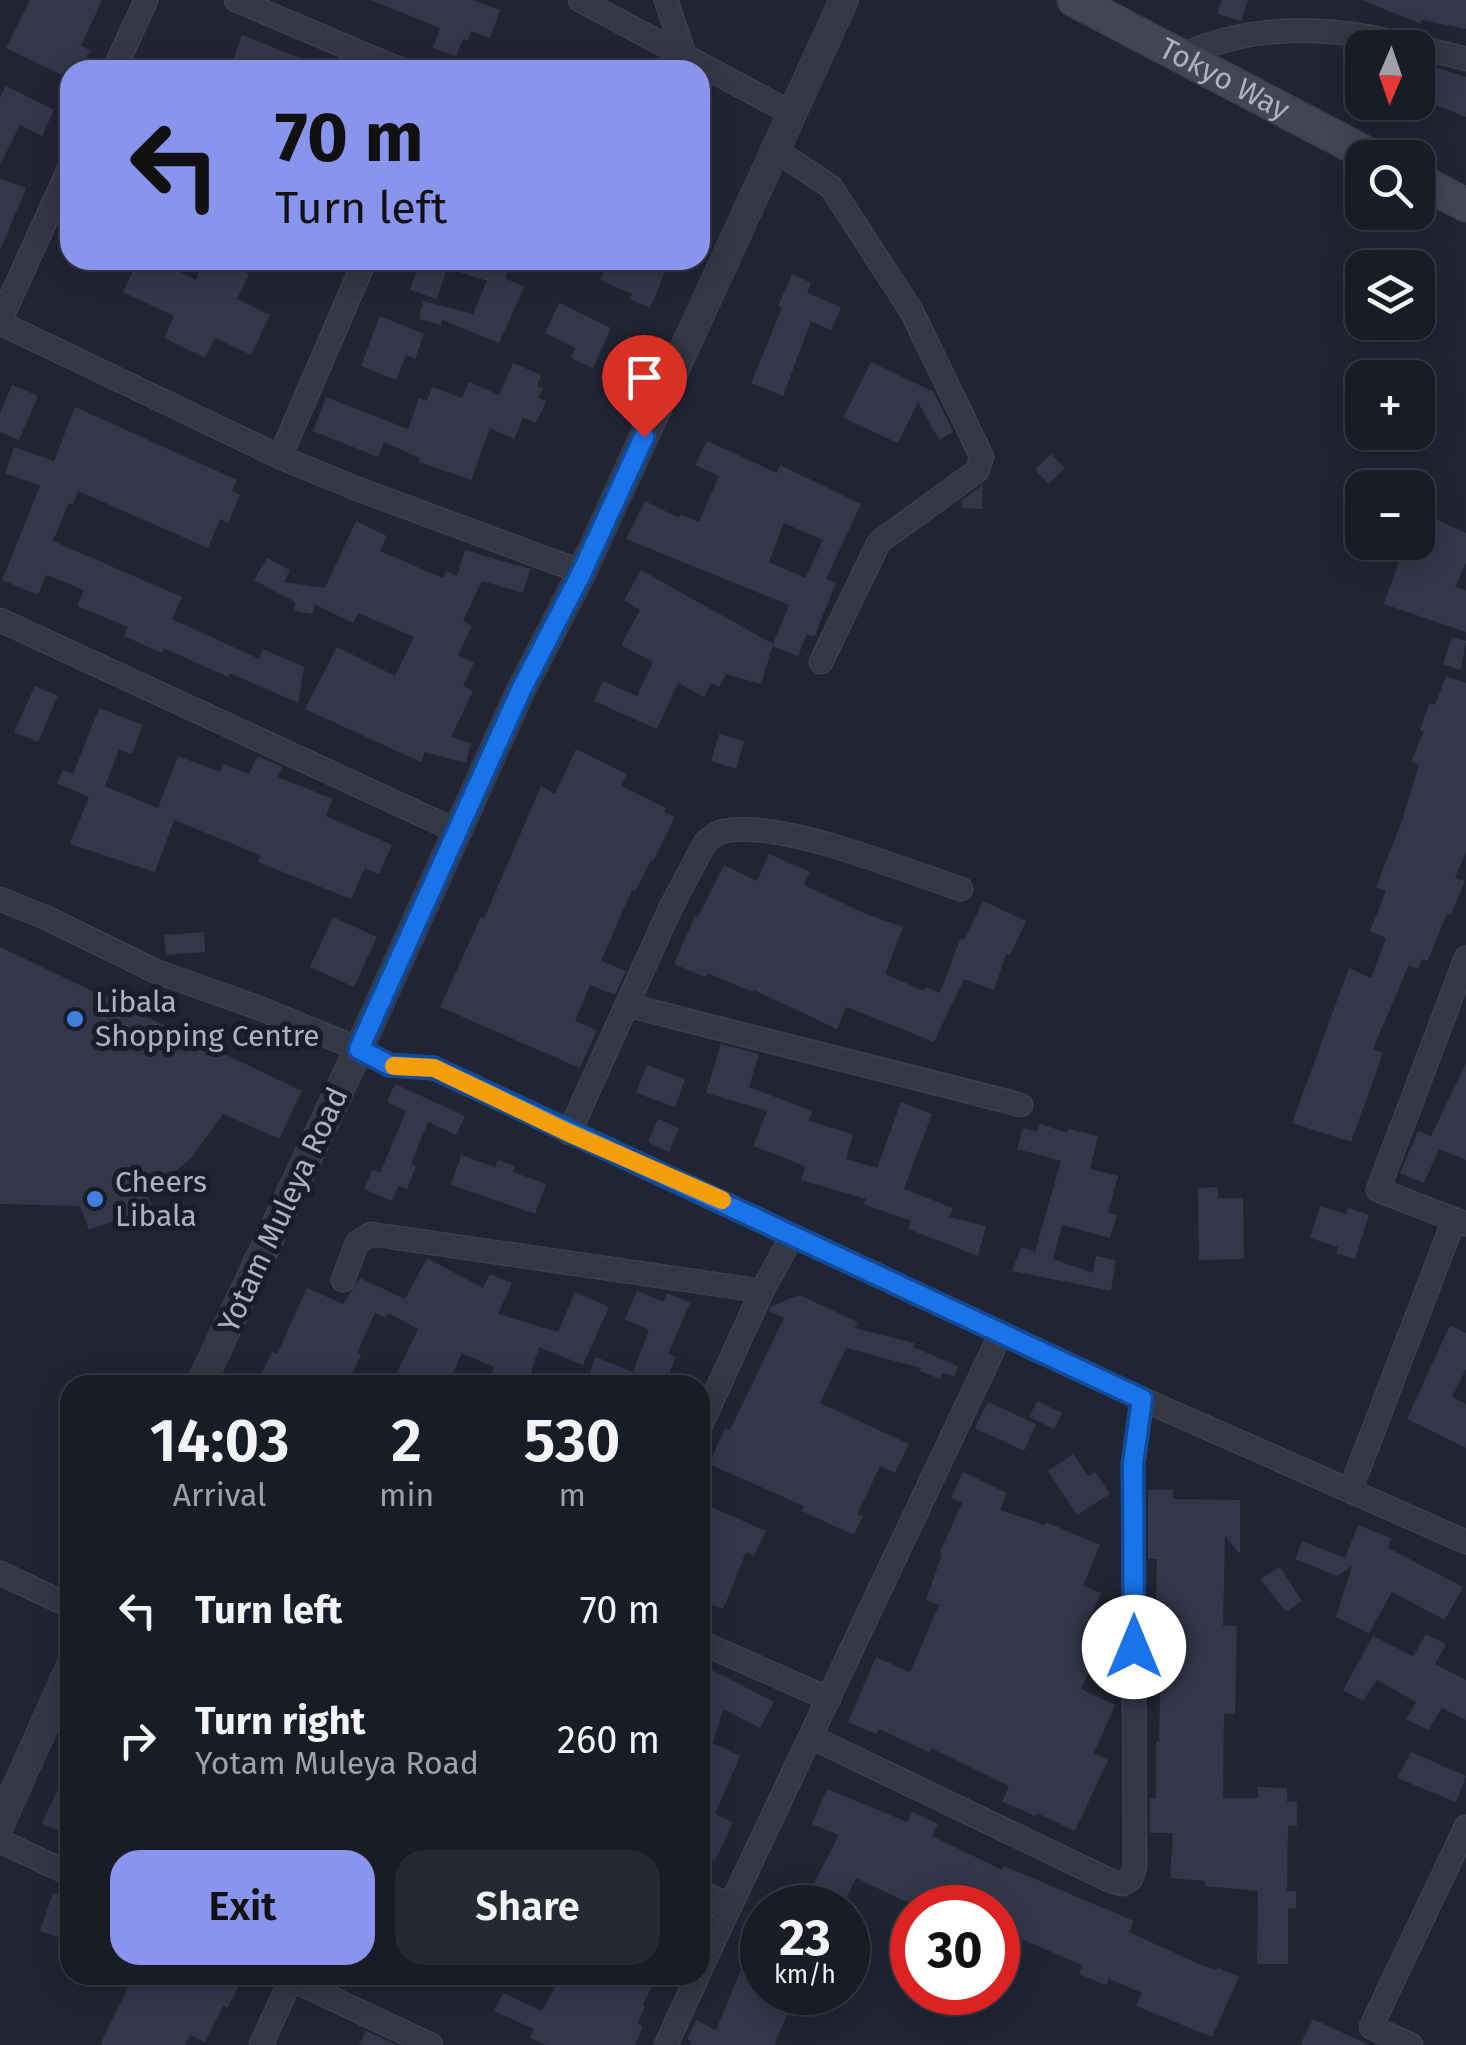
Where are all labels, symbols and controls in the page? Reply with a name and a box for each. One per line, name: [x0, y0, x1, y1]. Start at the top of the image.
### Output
street label: Tokyo Way: [1154, 30, 1296, 128]
north arrow: [1345, 30, 1435, 120]
map controls: [1345, 30, 1435, 560]
text: 70 m: [275, 96, 424, 180]
icon: left: [110, 100, 240, 230]
button: search: [1345, 140, 1435, 230]
text: Turn left: [275, 181, 447, 235]
button: layers: [1345, 250, 1435, 340]
pin: [602, 335, 687, 438]
icon: arrive: [617, 350, 672, 405]
button: +: [1345, 360, 1435, 450]
button: −: [1345, 470, 1435, 560]
place label: Libala Shopping Centre: [95, 984, 320, 1054]
marker: Libala Shopping Centre: [64, 1008, 86, 1030]
street label: Yotam Muleya Road: [210, 1082, 356, 1338]
place label: Cheers Libala: [115, 1164, 207, 1234]
marker: Cheers Libala: [84, 1188, 106, 1210]
text: 14:03: [149, 1405, 290, 1477]
text: 2: [391, 1405, 422, 1477]
text: 530: [524, 1405, 621, 1477]
text: Arrival: [173, 1476, 266, 1514]
text: min: [379, 1476, 434, 1514]
text: m: [558, 1476, 586, 1514]
icon: left: [110, 1583, 165, 1638]
text: Turn left: [195, 1587, 342, 1633]
text: 70 m: [580, 1587, 660, 1633]
position arrow: [1082, 1595, 1186, 1699]
text: Turn right: [195, 1698, 365, 1744]
icon: right: [110, 1713, 165, 1768]
text: 260 m: [557, 1717, 660, 1763]
text: Yotam Muleya Road: [195, 1744, 479, 1782]
button: Exit: [110, 1850, 375, 1965]
button: Share: [395, 1850, 660, 1965]
speed limit sign: 30: [890, 1885, 1020, 2015]
text: 23: [779, 1908, 831, 1968]
text: km/h: [774, 1960, 836, 1990]

